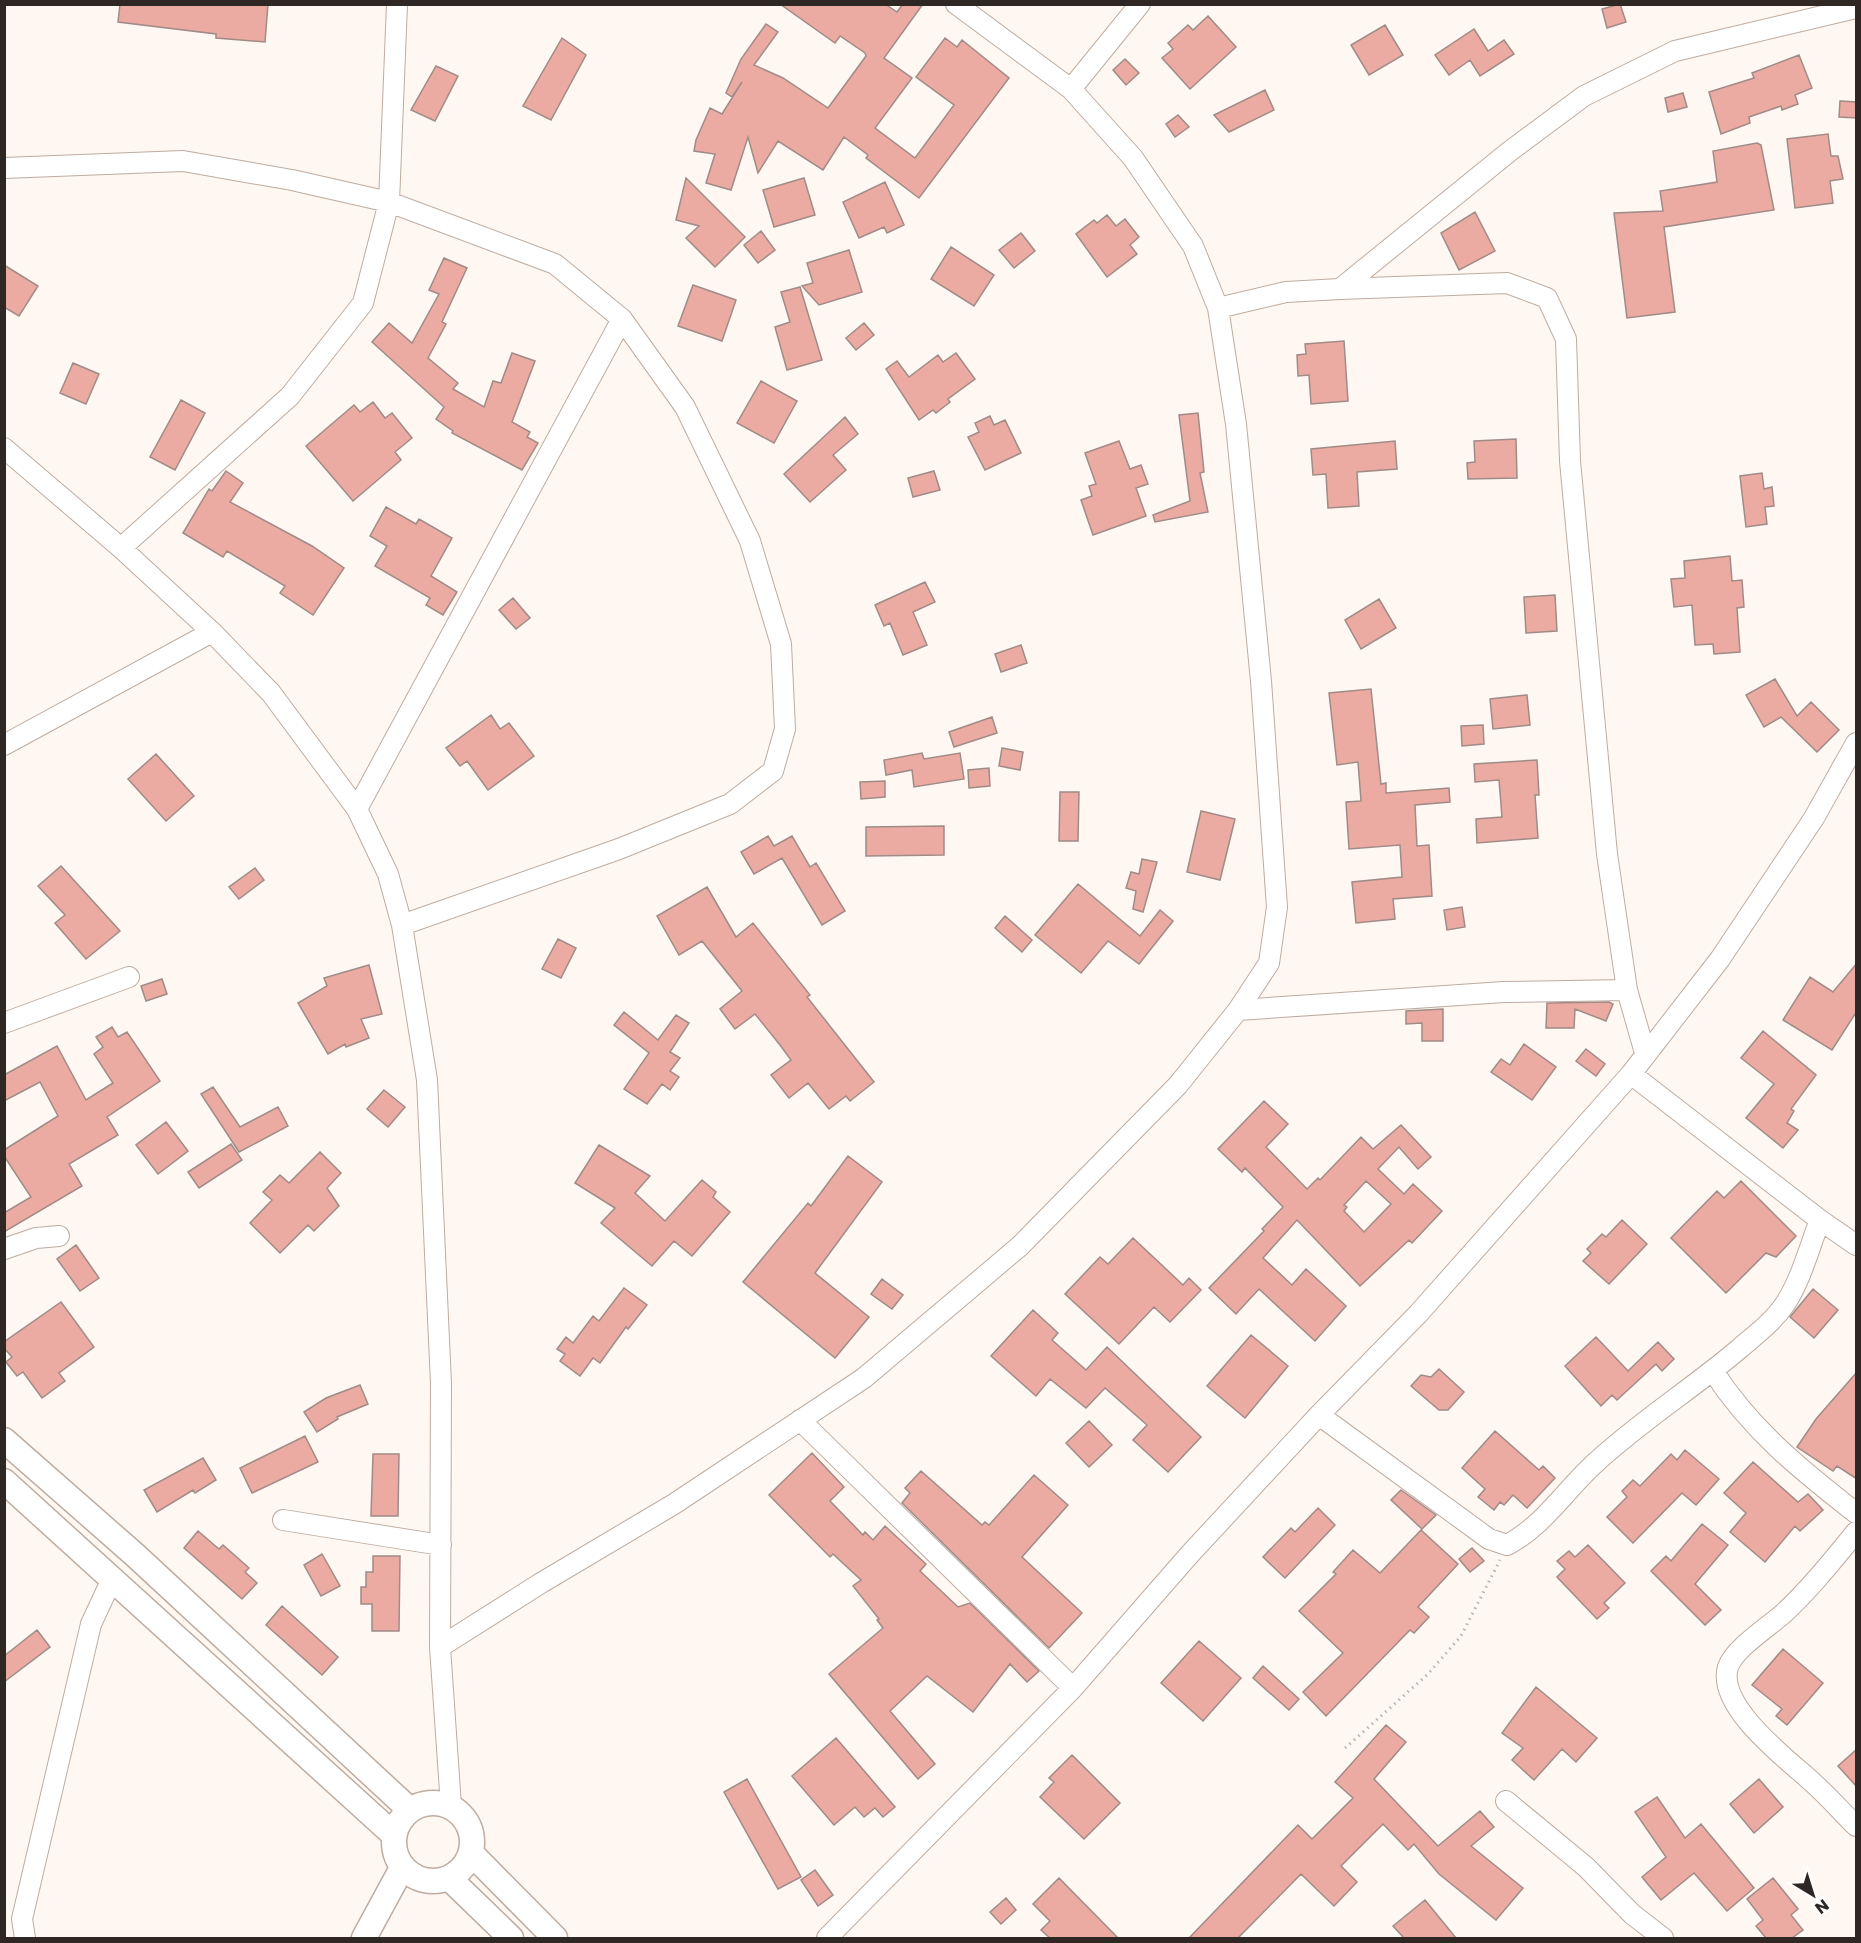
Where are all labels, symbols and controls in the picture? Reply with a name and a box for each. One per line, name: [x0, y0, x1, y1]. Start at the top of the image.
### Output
north arrow: [1783, 1865, 1843, 1925]
text: N: [1810, 1894, 1834, 1919]

